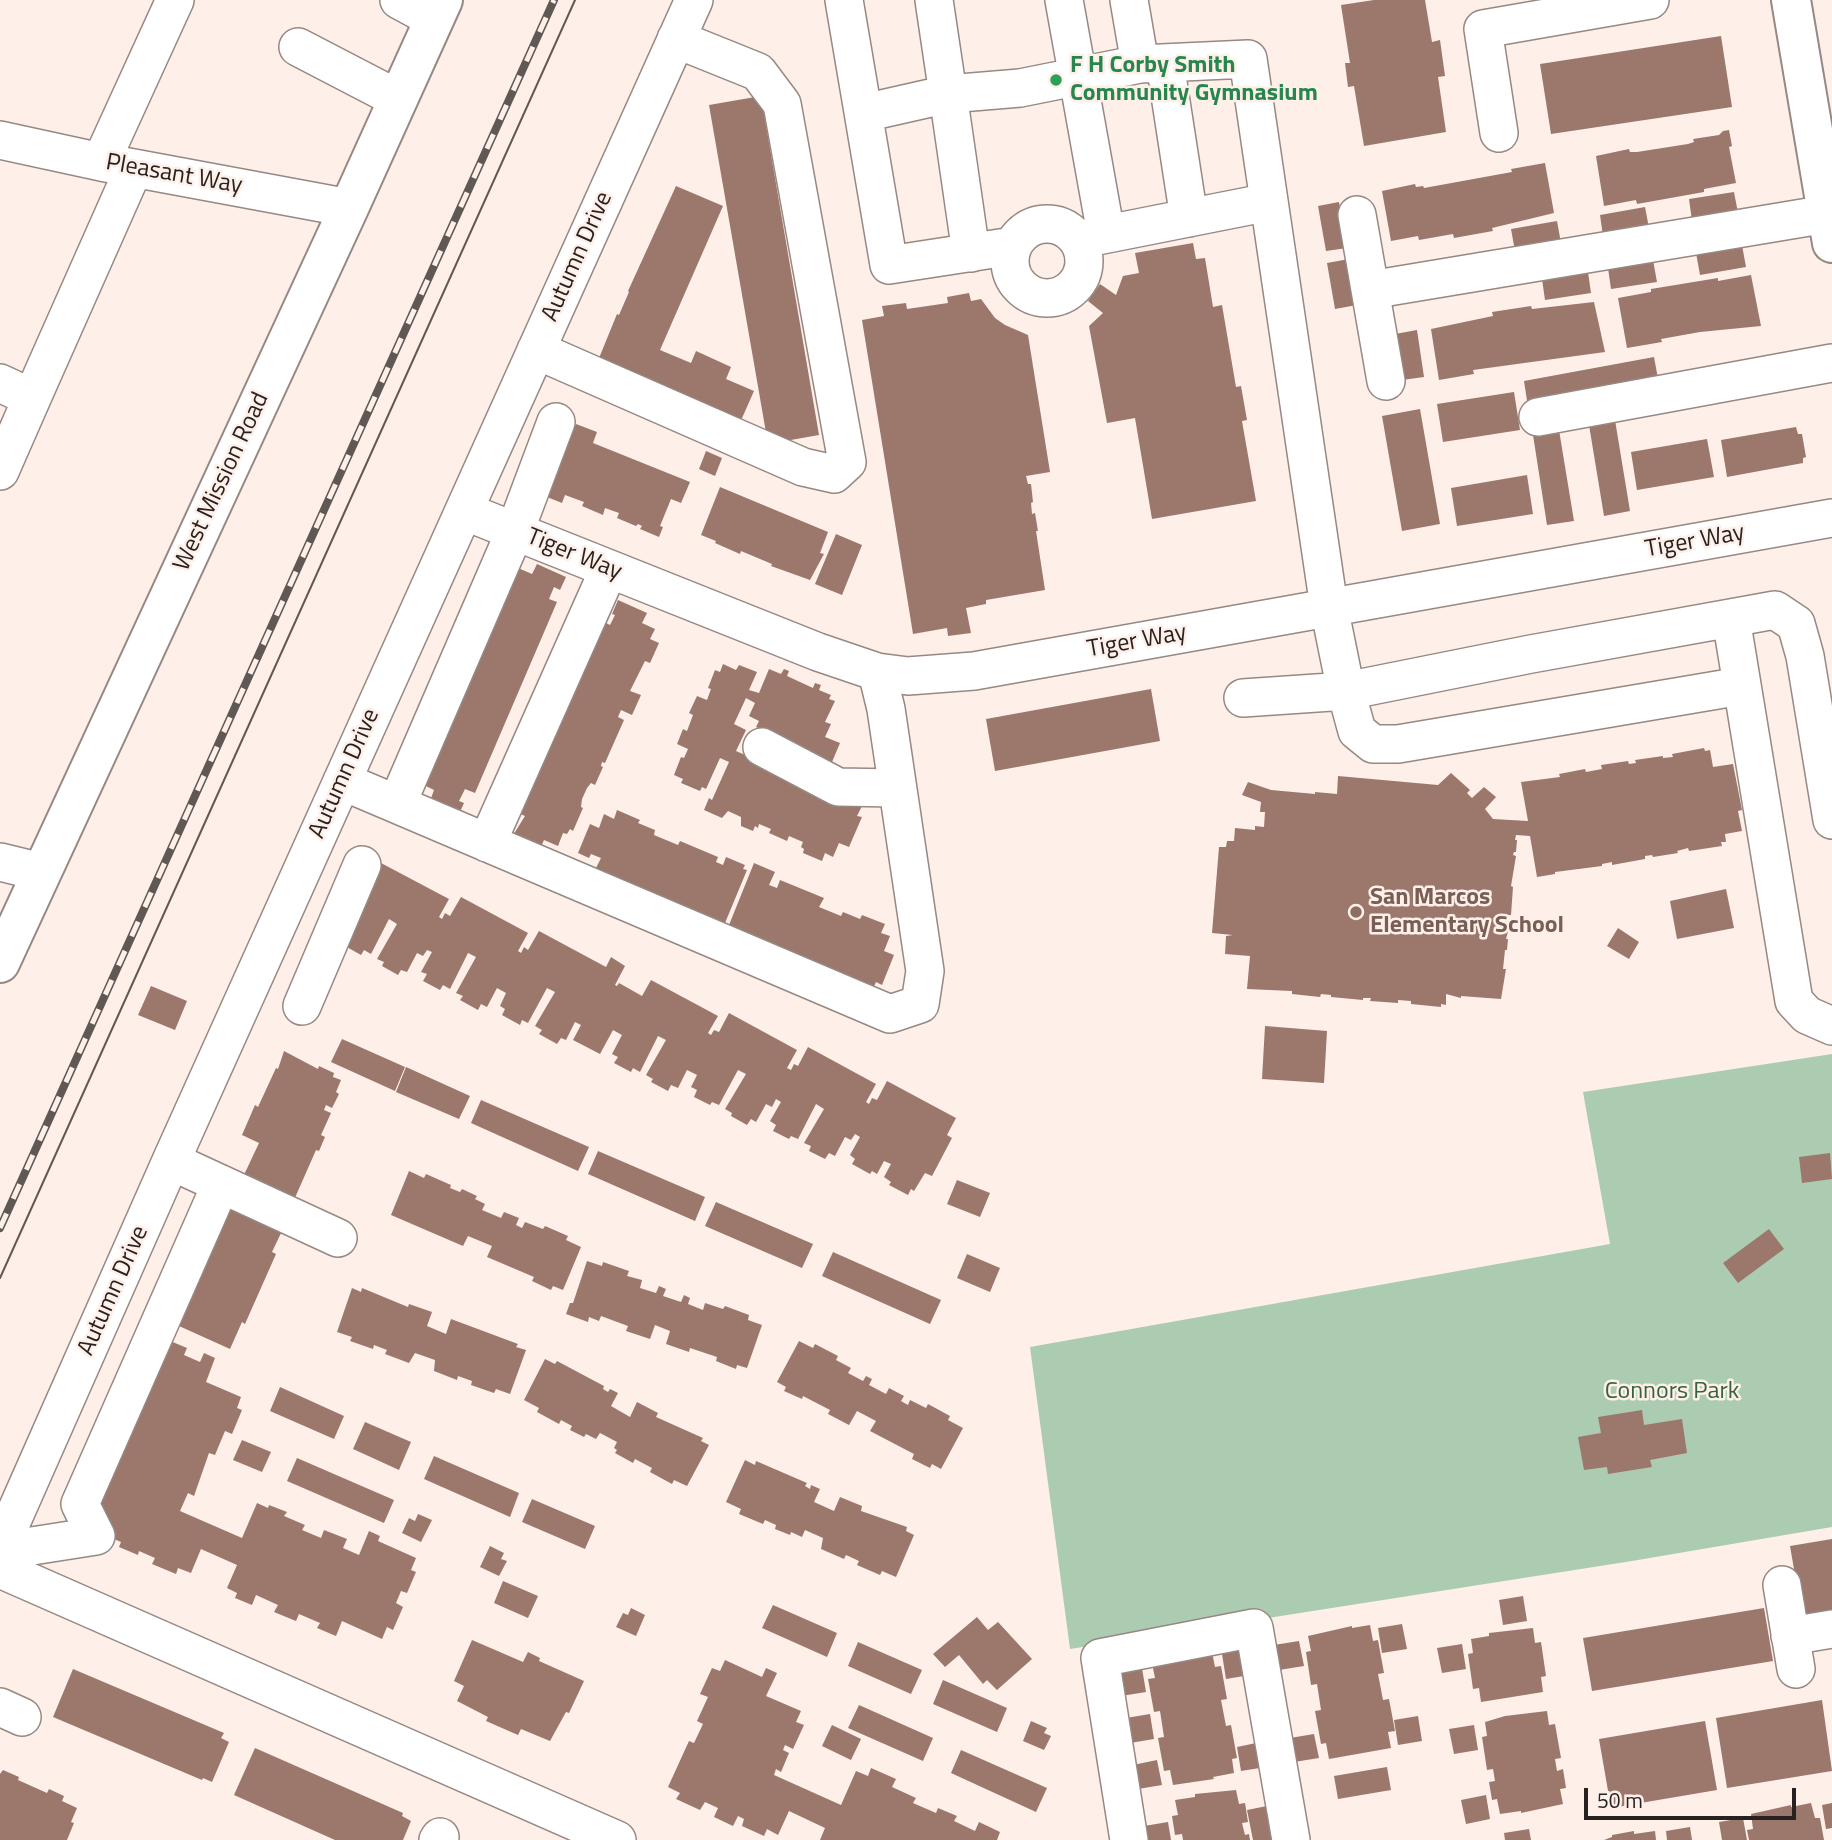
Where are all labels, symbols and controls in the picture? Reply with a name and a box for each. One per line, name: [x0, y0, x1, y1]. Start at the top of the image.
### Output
place label: F H Corby Smith Community Gymnasium: [1070, 52, 1318, 108]
marker: F H Corby Smith Community Gymnasium: [1048, 72, 1064, 88]
street label: Pleasant Way: [104, 149, 244, 201]
street label: Autumn Drive: [537, 188, 619, 326]
street label: West Mission Road: [168, 388, 276, 576]
street label: Tiger Way: [1643, 519, 1747, 565]
street label: Tiger Way: [522, 523, 626, 587]
street label: Tiger Way: [1085, 619, 1189, 665]
street label: Autumn Drive: [304, 705, 386, 843]
place label: San Marcos Elementary School: [1370, 884, 1564, 940]
marker: San Marcos Elementary School: [1348, 904, 1364, 920]
street label: Autumn Drive: [73, 1222, 155, 1360]
park label: Connors Park: [1605, 1378, 1739, 1406]
scale bar: [1587, 1773, 1799, 1817]
text: 50 m: [1597, 1784, 1643, 1816]

